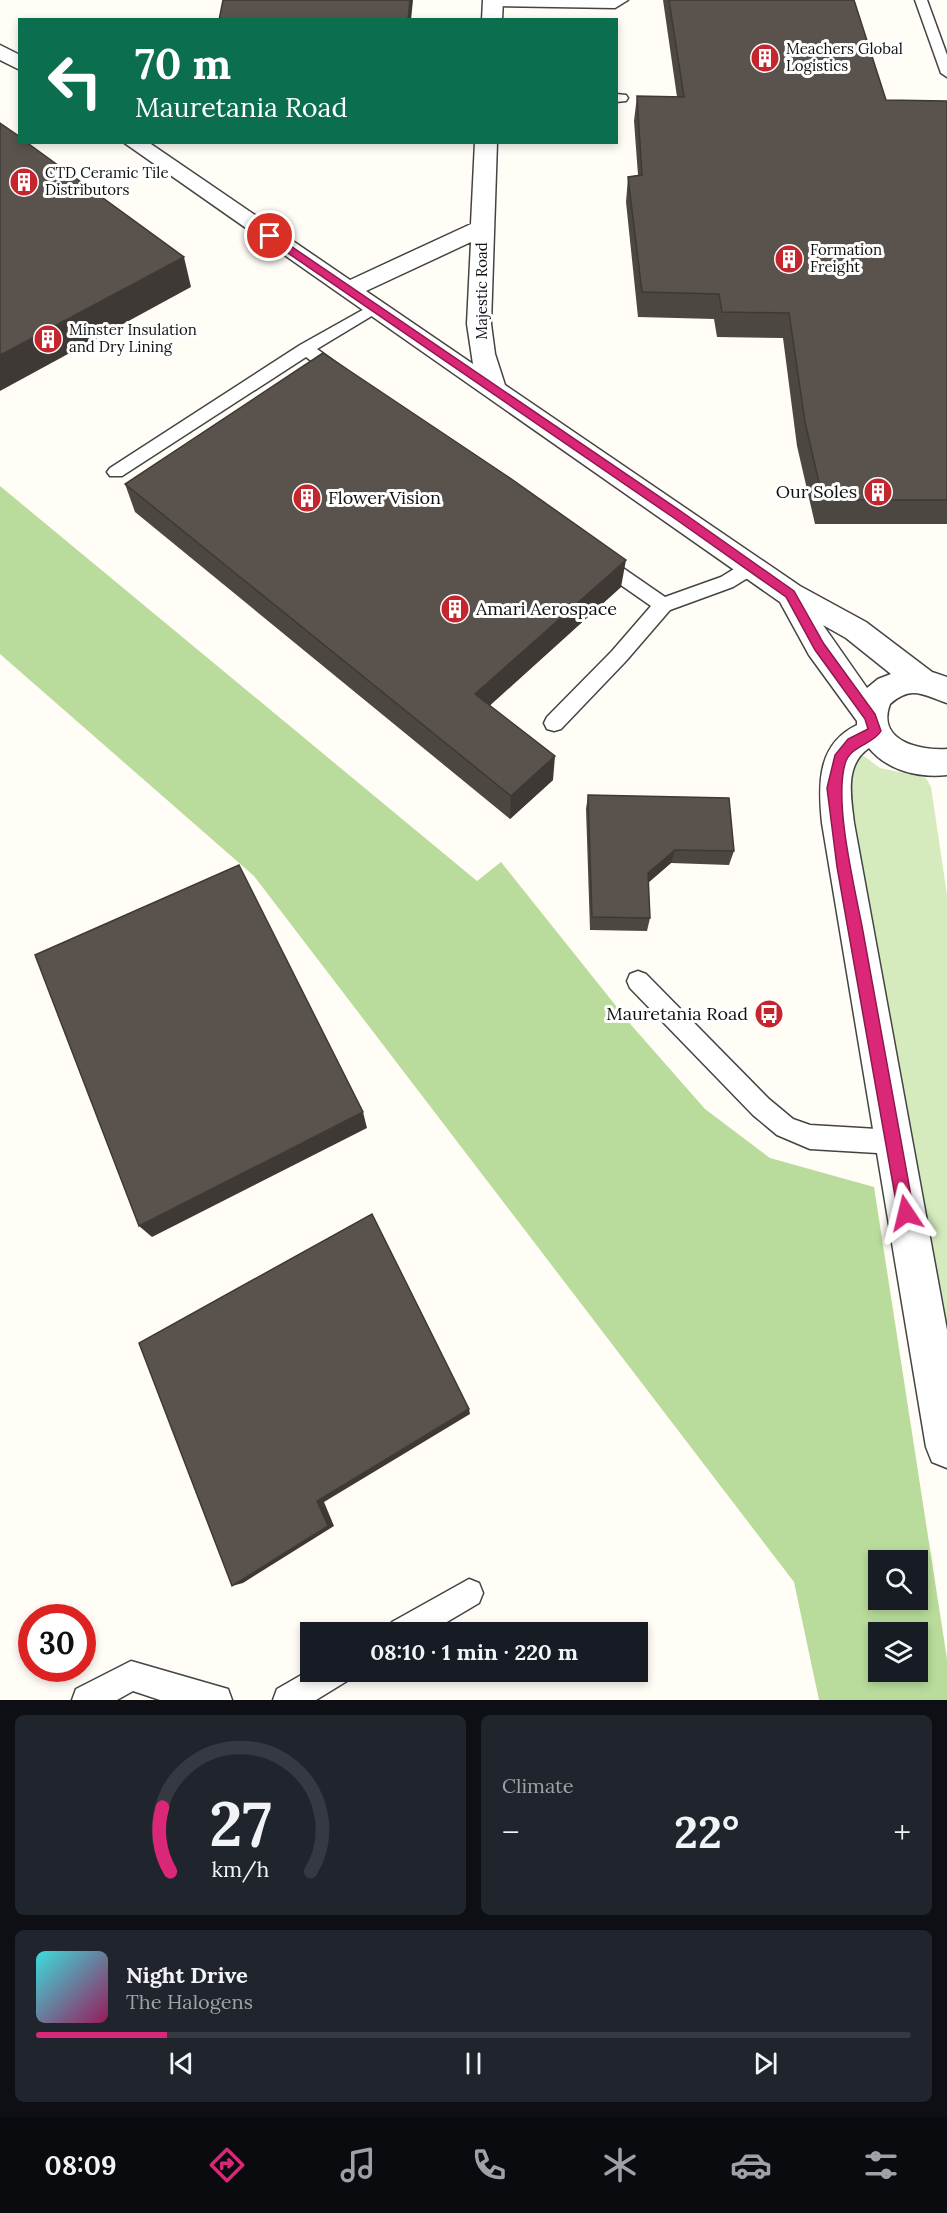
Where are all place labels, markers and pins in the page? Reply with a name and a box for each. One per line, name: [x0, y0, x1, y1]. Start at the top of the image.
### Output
place label: Meachers Global Logistics: [786, 39, 903, 75]
building icon: Meachers Global Logistics: [749, 42, 781, 74]
place label: CTD Ceramic Tile Distributors: [45, 163, 169, 199]
building icon: CTD Ceramic Tile Distributors: [8, 166, 40, 198]
pin: [244, 210, 295, 261]
place label: Formation Freight: [810, 240, 882, 276]
building icon: Formation Freight: [773, 243, 805, 275]
place label: Minster Insulation and Dry Lining: [69, 320, 197, 356]
building icon: Minster Insulation and Dry Lining: [32, 323, 64, 355]
building icon: Our Soles: [862, 476, 894, 508]
place label: Our Soles: [776, 480, 857, 503]
building icon: Flower Vision: [291, 482, 323, 514]
place label: Flower Vision: [328, 486, 441, 509]
building icon: Amari Aerospace: [439, 593, 471, 625]
place label: Amari Aerospace: [475, 597, 617, 620]
bus stop icon: Mauretania Road: [753, 998, 785, 1030]
place label: Mauretania Road: [606, 1002, 748, 1025]

